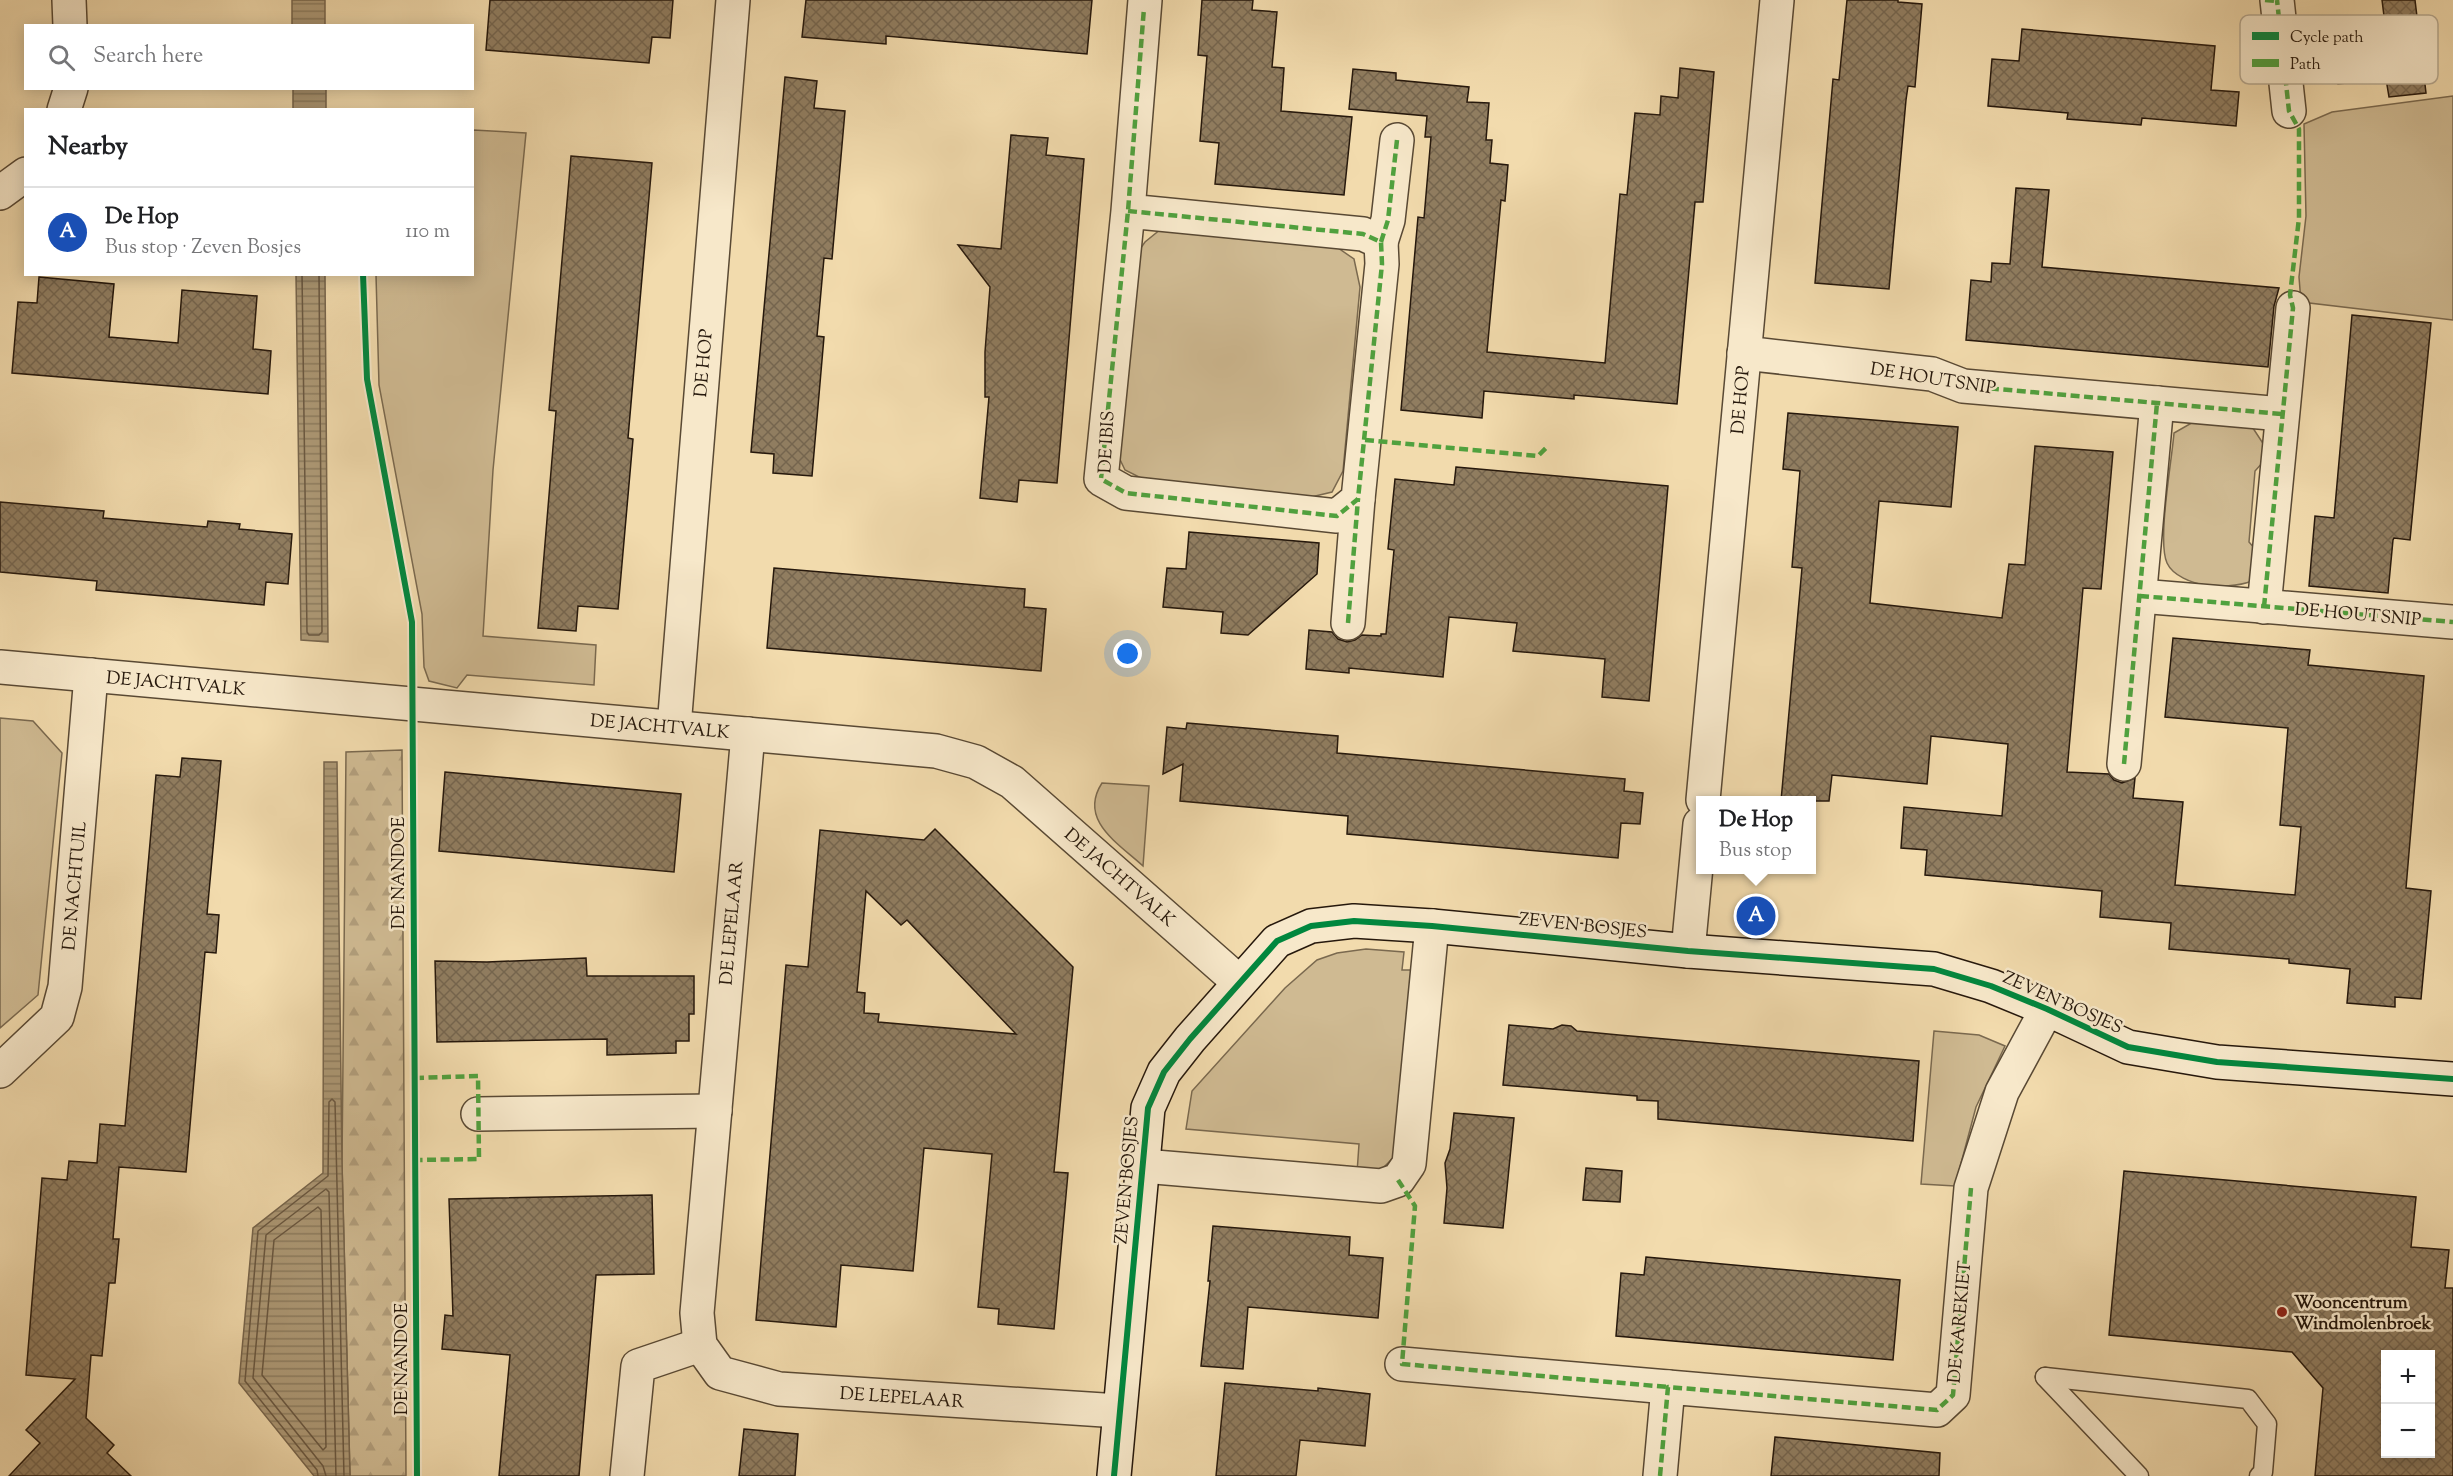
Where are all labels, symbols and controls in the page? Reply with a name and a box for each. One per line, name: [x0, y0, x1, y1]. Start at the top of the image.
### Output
legend: [2240, 15, 2438, 84]
search box: [24, 24, 474, 90]
text: Cycle path: [2290, 27, 2364, 50]
icon: search: [45, 41, 78, 74]
text: Search here: [93, 41, 203, 73]
text: Path: [2290, 54, 2321, 77]
text: Nearby: [48, 129, 128, 166]
text: De Hop: [105, 202, 179, 234]
text: A: [59, 218, 76, 247]
text: 110 m: [405, 218, 450, 247]
text: Bus stop · Zeven Bosjes: [105, 234, 301, 263]
street label: DE HOP: [689, 328, 721, 399]
street label: DE HOUTSNIP: [1868, 357, 1997, 403]
street label: DE HOP: [1726, 365, 1758, 436]
street label: DE IBIS: [1093, 410, 1123, 474]
street label: DE HOUTSNIP: [2294, 598, 2422, 634]
your location: [1113, 639, 1142, 668]
street label: DE JACHTVALK: [105, 666, 247, 704]
street label: DE JACHTVALK: [589, 709, 731, 747]
popup: [1696, 796, 1816, 874]
text: De Hop: [1719, 805, 1793, 837]
street label: DE NANDOE: [387, 817, 413, 929]
street label: DE NACHTUIL: [57, 820, 95, 952]
street label: DE JACHTVALK: [1057, 823, 1180, 934]
text: Bus stop: [1719, 837, 1792, 866]
street label: DE LEPELAAR: [715, 860, 751, 986]
pin: A: [1736, 894, 1776, 938]
street label: ZEVEN BOSJES: [1517, 907, 1648, 947]
street label: ZEVEN BOSJES: [1998, 966, 2126, 1042]
street label: ZEVEN BOSJES: [1109, 1115, 1147, 1245]
street label: DE KAREKIET: [1943, 1260, 1979, 1385]
place label: Wooncentrum Windmolenbroek: [2294, 1291, 2432, 1338]
street label: DE NANDOE: [390, 1303, 416, 1415]
marker: Wooncentrum Windmolenbroek: [2275, 1305, 2289, 1319]
map controls: [2381, 1350, 2435, 1458]
button: +: [2381, 1350, 2435, 1404]
street label: DE LEPELAAR: [839, 1382, 965, 1416]
button: −: [2381, 1404, 2435, 1458]

